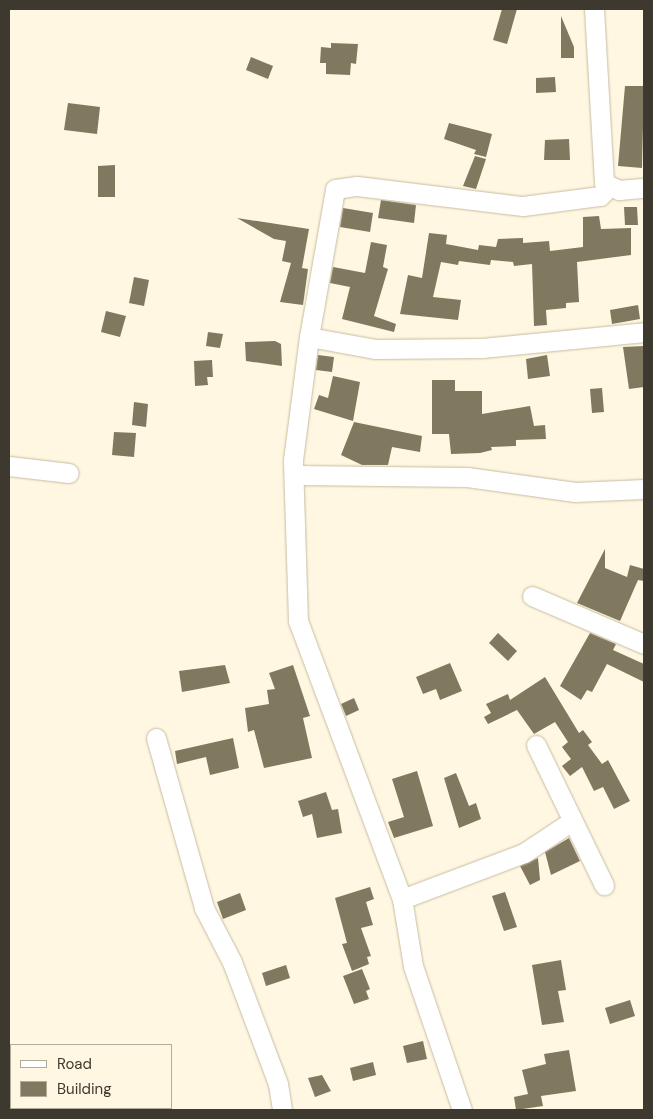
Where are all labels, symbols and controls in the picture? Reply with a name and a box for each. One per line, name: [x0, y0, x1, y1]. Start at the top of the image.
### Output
legend: [10, 1044, 172, 1109]
text: Road: [57, 1054, 92, 1074]
text: Building: [57, 1079, 112, 1099]

